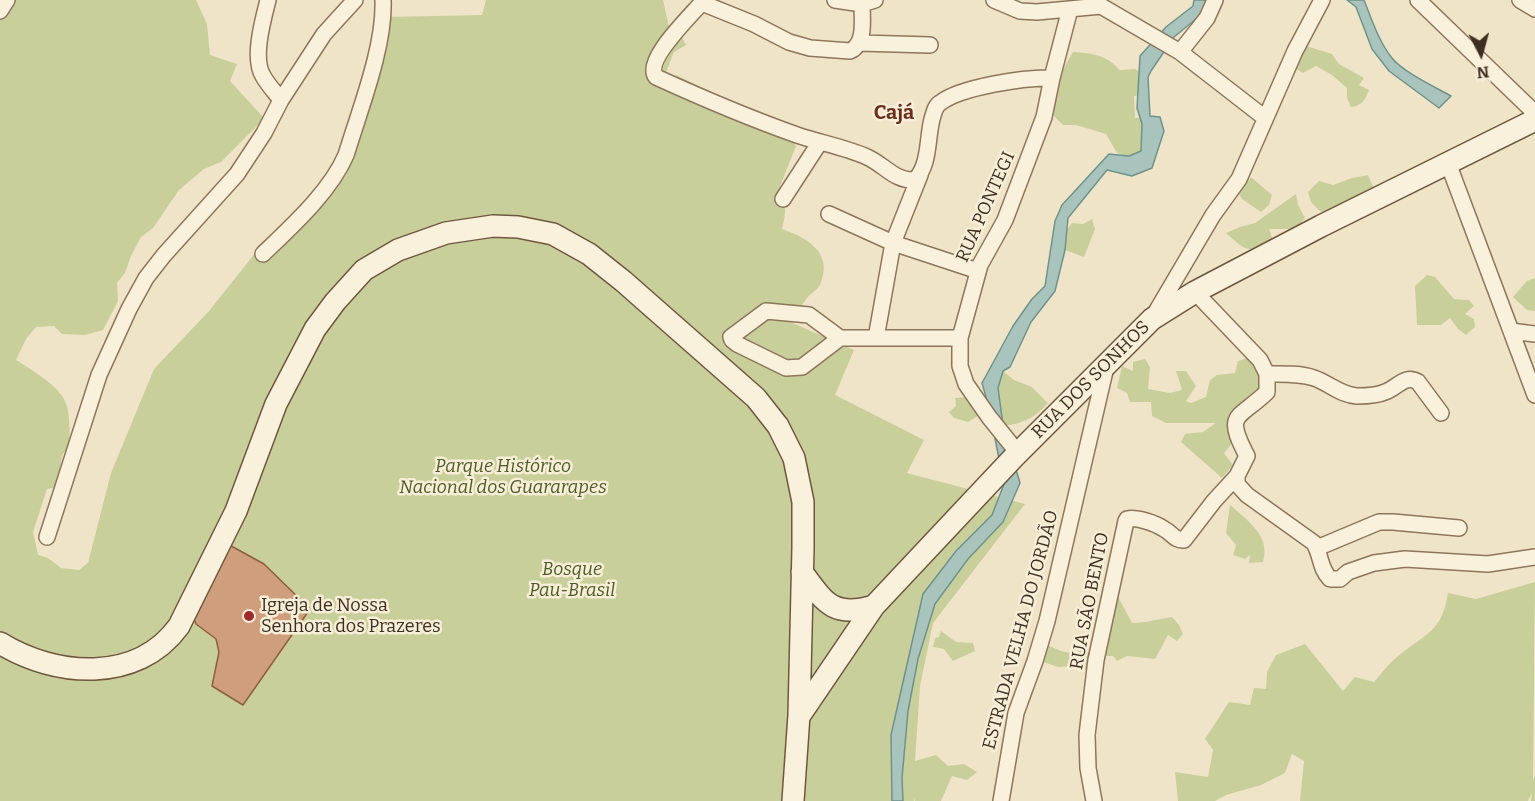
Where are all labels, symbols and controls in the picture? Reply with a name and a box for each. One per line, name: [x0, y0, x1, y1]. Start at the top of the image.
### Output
north arrow: [1451, 24, 1511, 84]
text: N: [1476, 62, 1490, 82]
district label: Cajá: [874, 101, 914, 125]
street label: RUA PONTEGI: [952, 148, 1020, 266]
street label: RUA DOS SONHOS: [1028, 317, 1154, 443]
park label: Parque Histórico Nacional dos Guararapes: [399, 456, 607, 498]
street label: ESTRADA VELHA DO JORDÃO: [979, 508, 1063, 752]
street label: RUA SÃO BENTO: [1066, 531, 1114, 671]
park label: Bosque Pau-Brasil: [529, 559, 615, 602]
place label: Igreja de Nossa Senhora dos Prazeres: [261, 595, 441, 638]
marker: Igreja de Nossa Senhora dos Prazeres: [242, 609, 256, 623]

